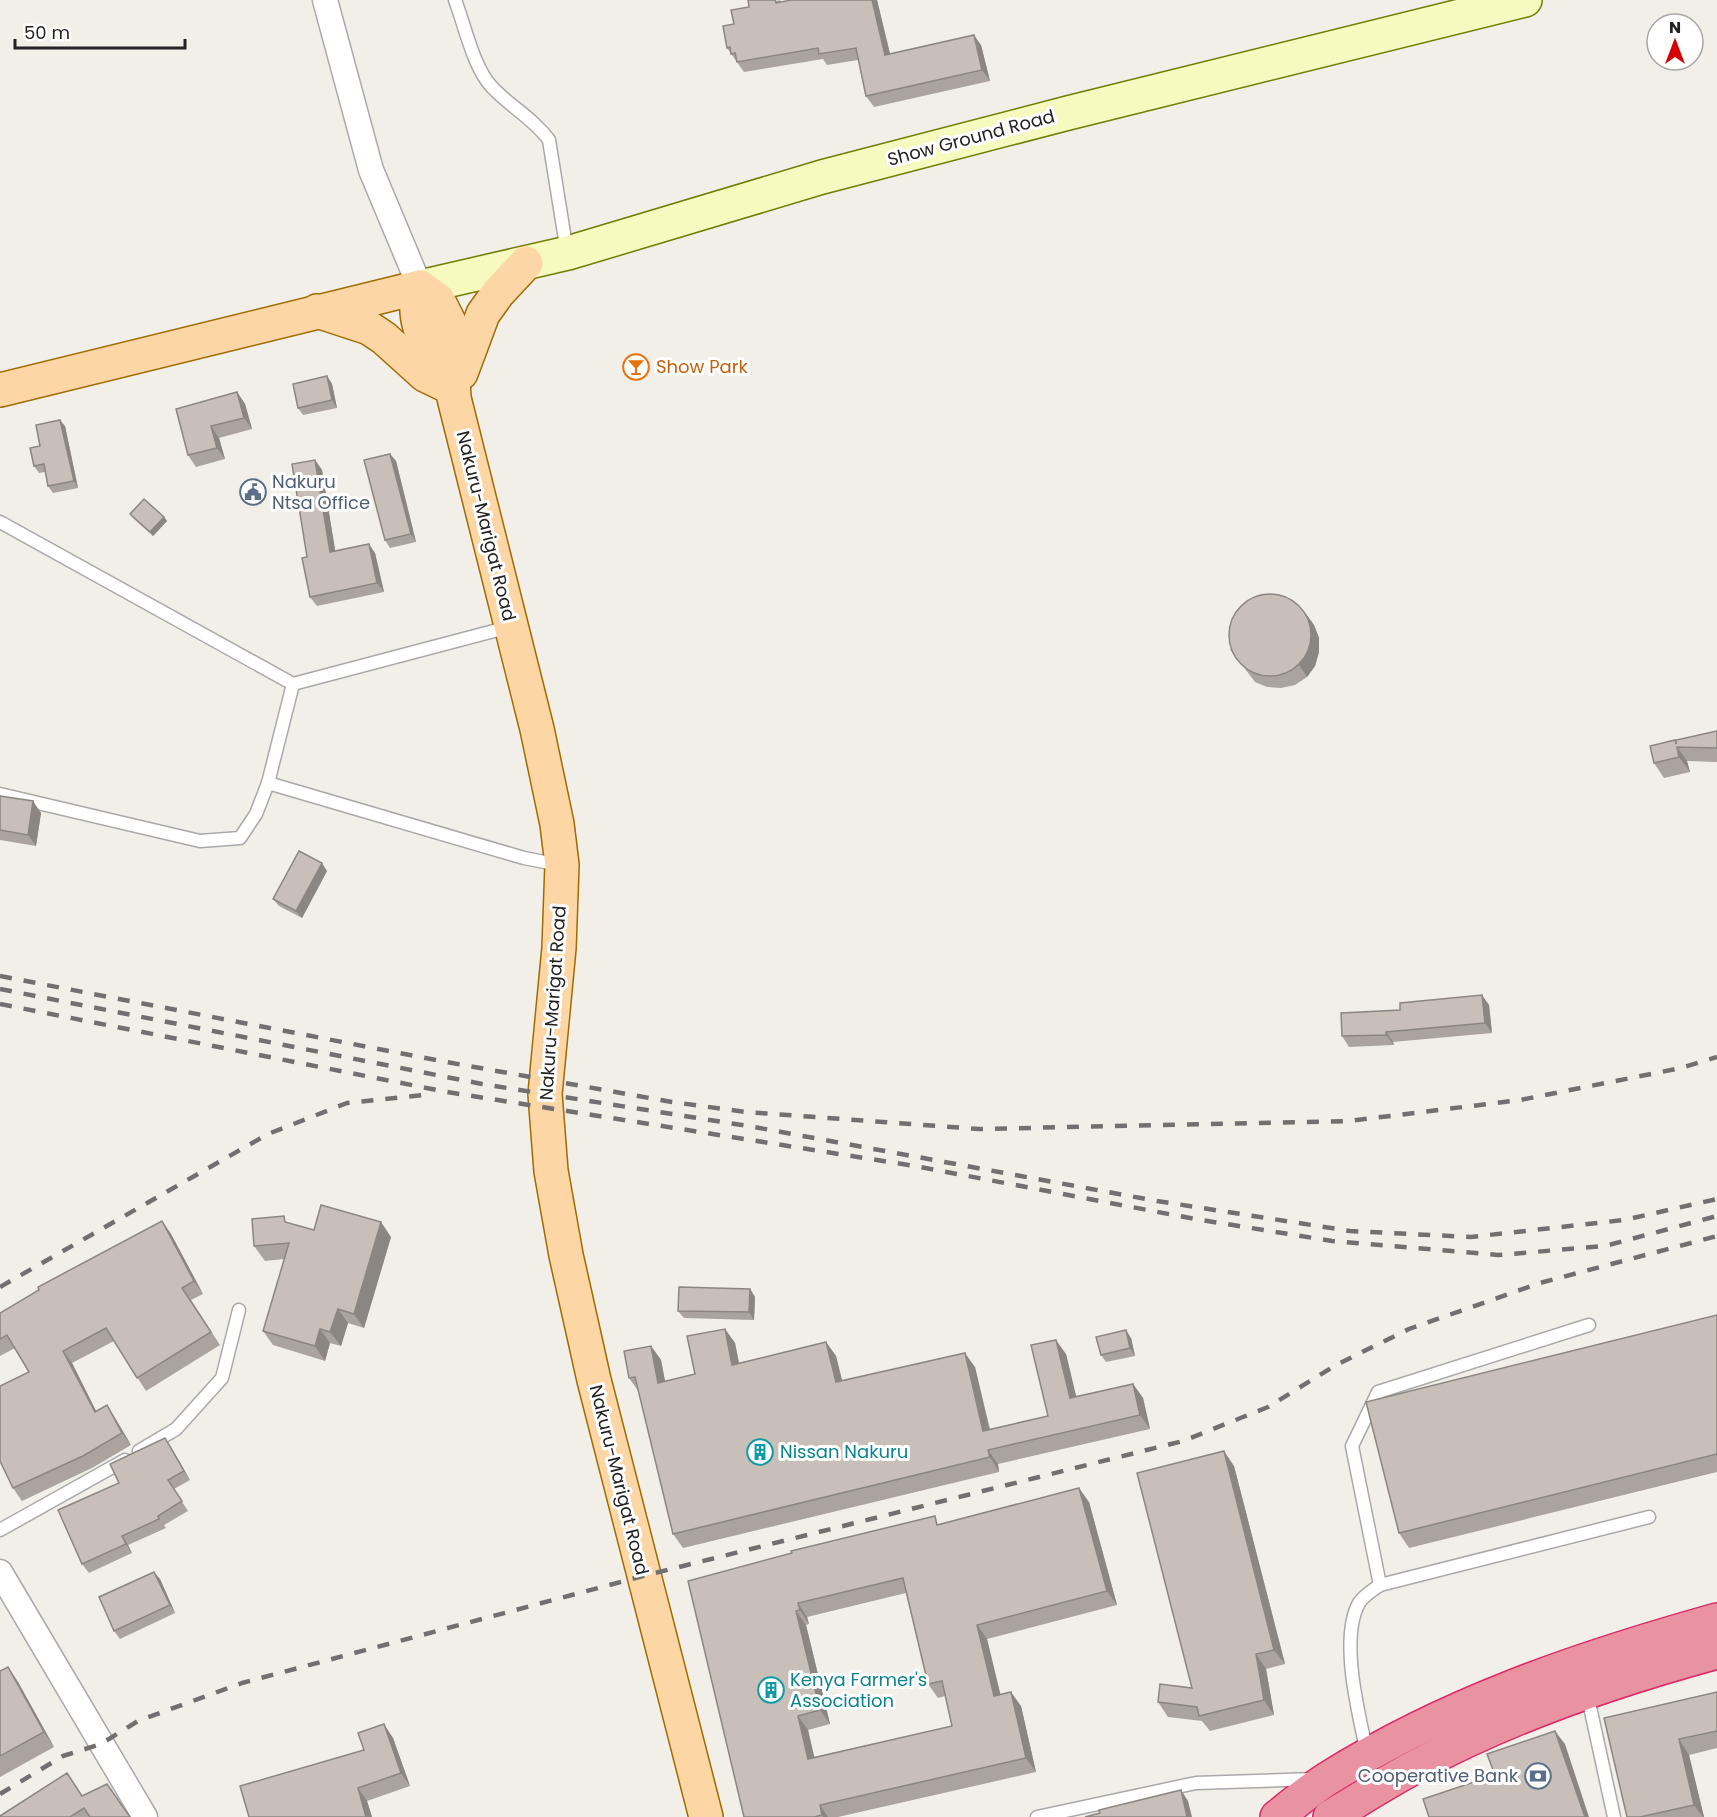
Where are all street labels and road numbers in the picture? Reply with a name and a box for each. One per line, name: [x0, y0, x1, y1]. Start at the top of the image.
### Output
street label: Show Ground Road: [884, 103, 1057, 172]
street label: Nakuru-Marigat Road: [451, 428, 522, 624]
street label: Nakuru-Marigat Road: [533, 905, 572, 1101]
street label: Nakuru-Marigat Road: [584, 1382, 655, 1578]

